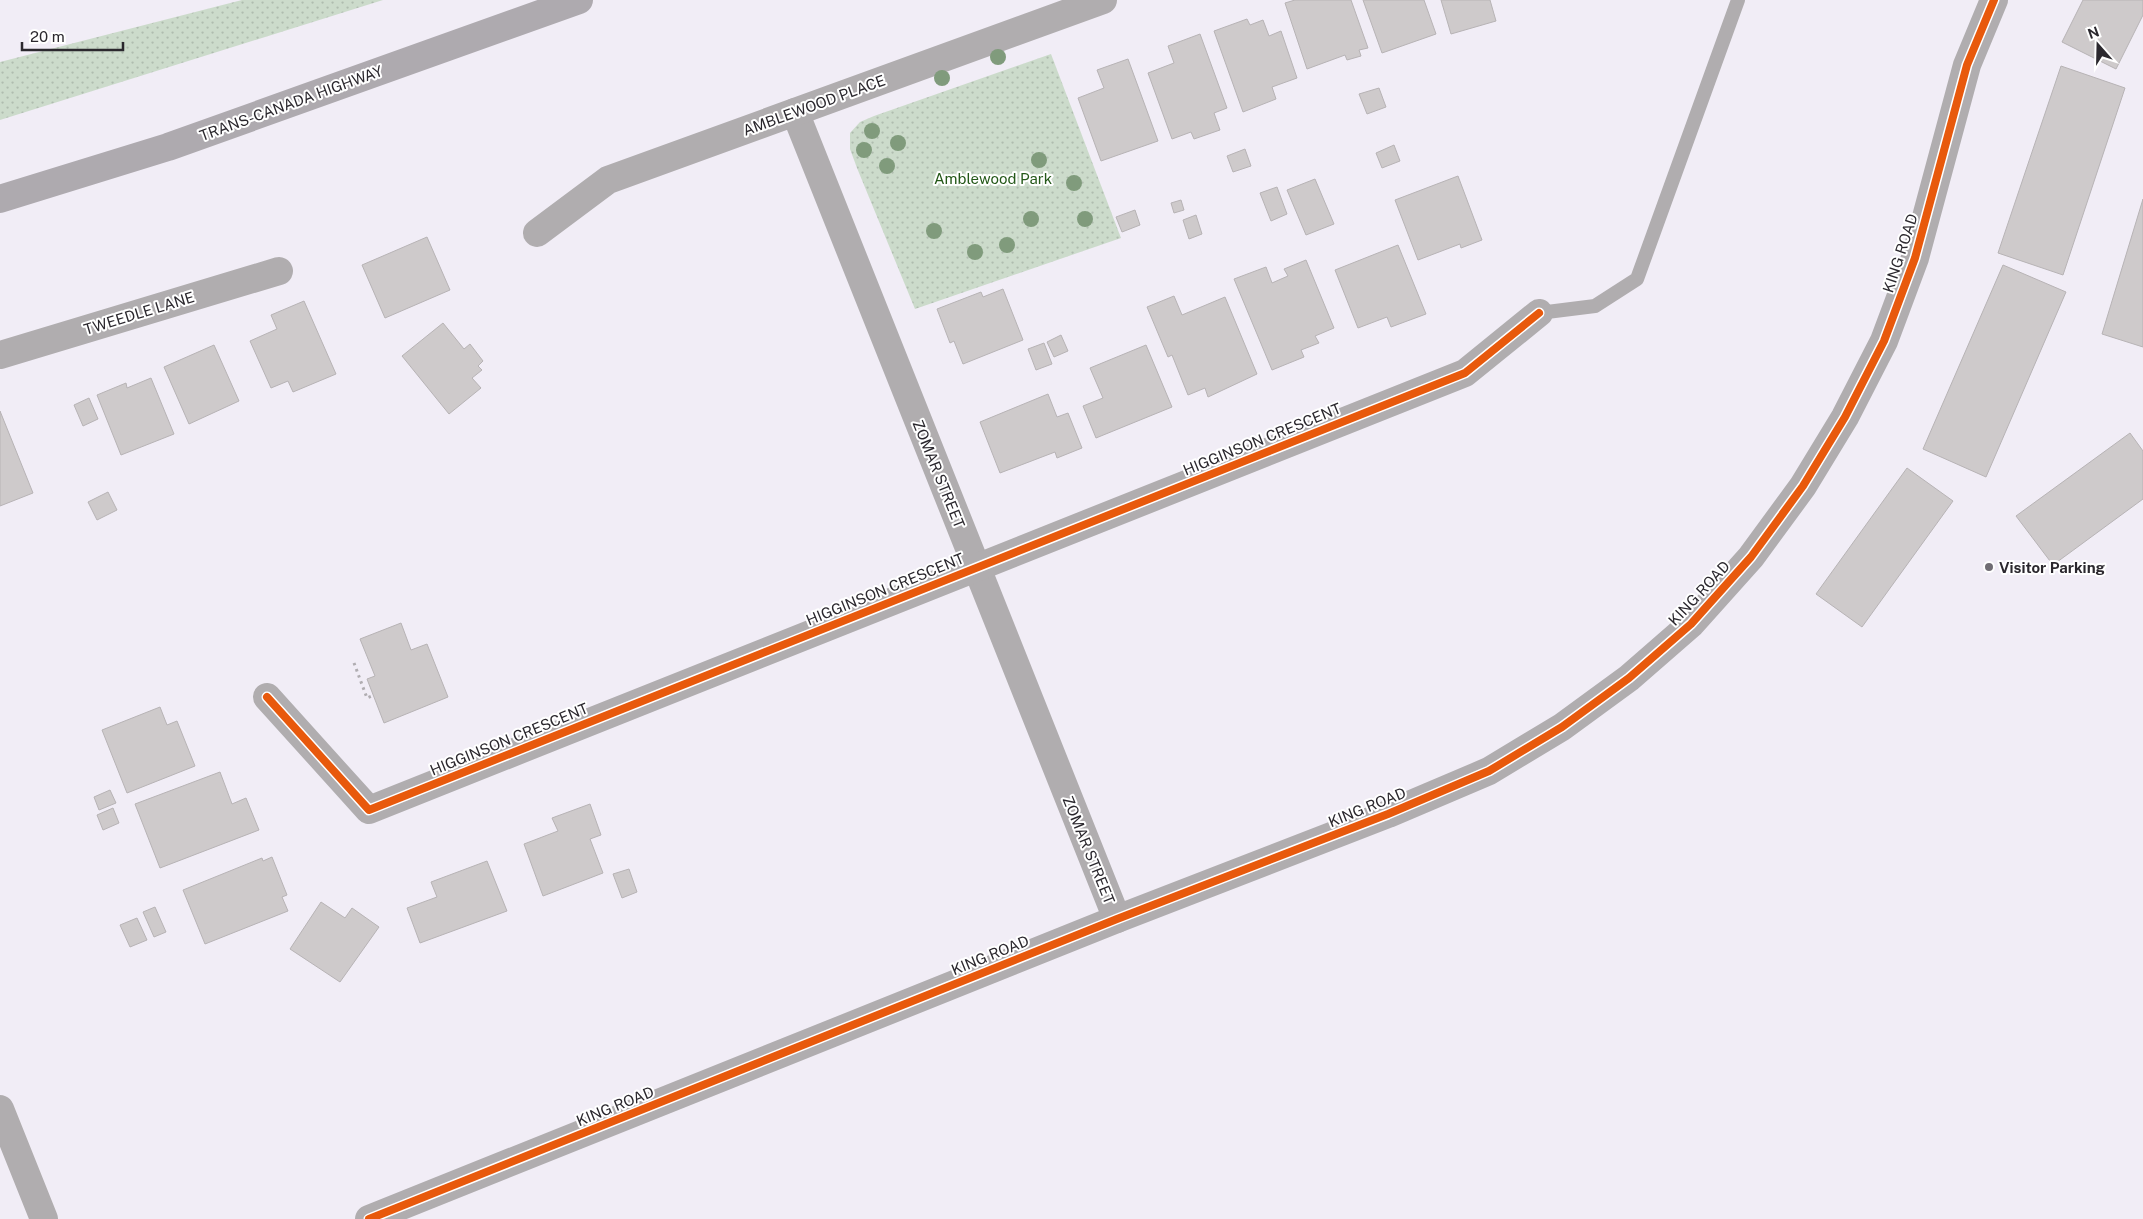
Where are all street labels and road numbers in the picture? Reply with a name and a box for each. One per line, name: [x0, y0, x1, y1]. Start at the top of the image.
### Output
street label: TRANS-CANADA HIGHWAY: [197, 62, 385, 144]
street label: AMBLEWOOD PLACE: [740, 71, 888, 139]
street label: KING ROAD: [1879, 211, 1921, 295]
street label: TWEEDLE LANE: [82, 288, 196, 338]
street label: HIGGINSON CRESCENT: [1181, 399, 1343, 478]
street label: ZOMAR STREET: [910, 417, 968, 531]
street label: HIGGINSON CRESCENT: [804, 549, 966, 628]
street label: KING ROAD: [1665, 557, 1733, 629]
street label: HIGGINSON CRESCENT: [428, 699, 590, 778]
street label: KING ROAD: [1326, 784, 1408, 830]
street label: ZOMAR STREET: [1060, 793, 1118, 907]
street label: KING ROAD: [949, 932, 1031, 978]
street label: KING ROAD: [574, 1083, 656, 1129]

